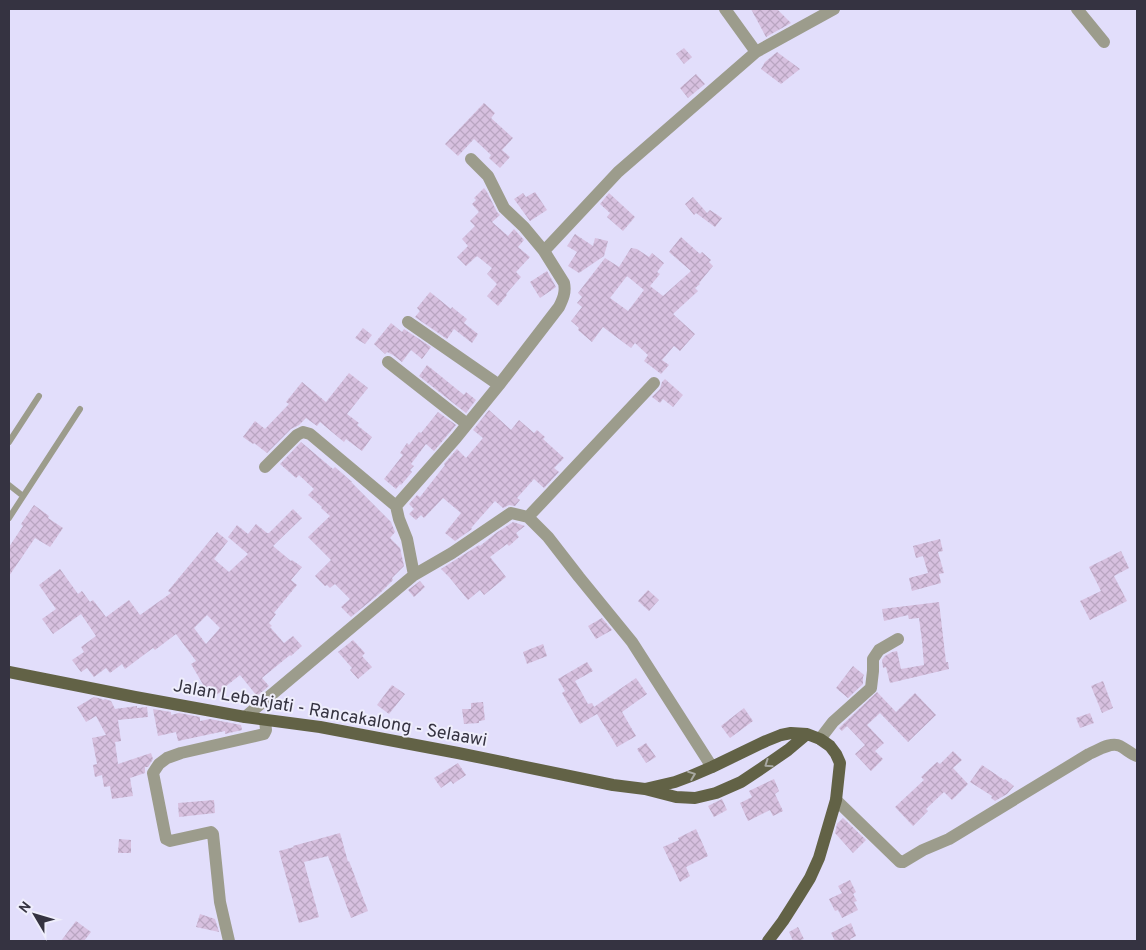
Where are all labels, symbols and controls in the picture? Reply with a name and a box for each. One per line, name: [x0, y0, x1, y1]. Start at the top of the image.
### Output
street label: Jalan Lebakjati - Rancakalong - Selaawi: [171, 675, 489, 753]
one-way arrow: [764, 758, 774, 767]
one-way arrow: [687, 771, 696, 781]
north arrow: [10, 890, 60, 940]
text: N: [16, 899, 36, 917]

